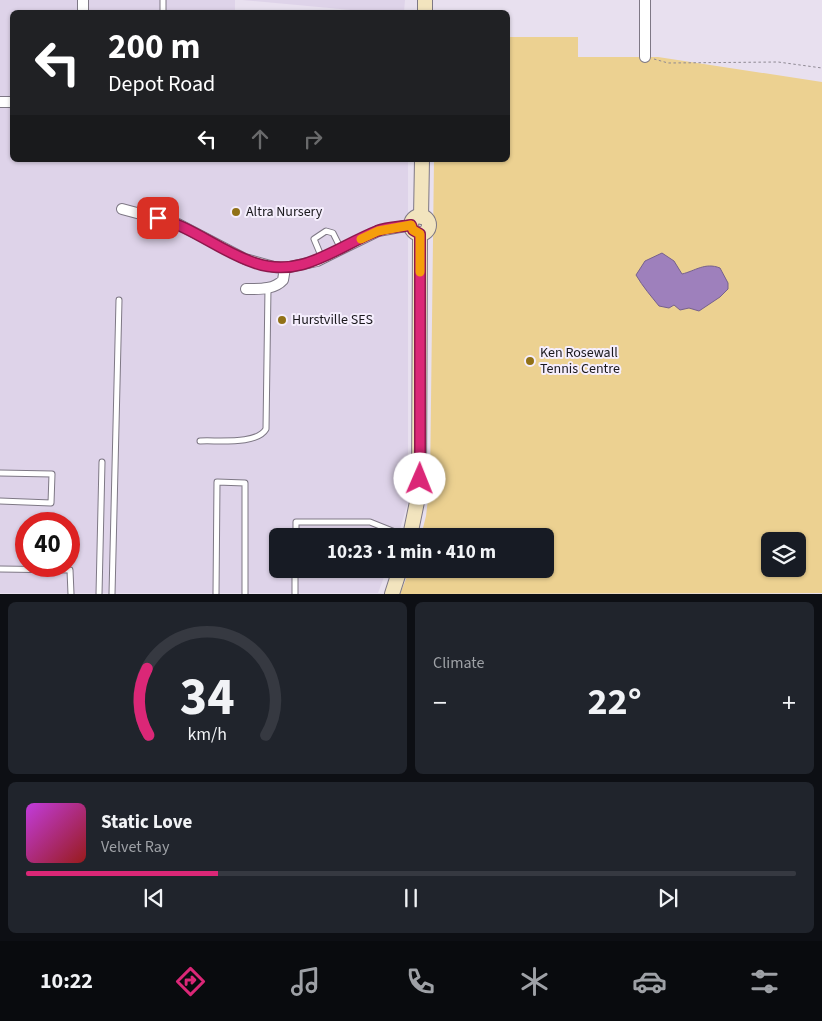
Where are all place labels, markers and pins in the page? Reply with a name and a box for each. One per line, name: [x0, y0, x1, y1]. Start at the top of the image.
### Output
pin: [137, 197, 179, 239]
place label: Altra Nursery: [246, 202, 323, 222]
marker: Altra Nursery: [230, 206, 242, 218]
place label: Hurstville SES: [292, 310, 373, 330]
marker: Hurstville SES: [276, 314, 288, 326]
place label: Ken Rosewall Tennis Centre: [540, 343, 620, 379]
marker: Ken Rosewall Tennis Centre: [524, 355, 536, 367]

